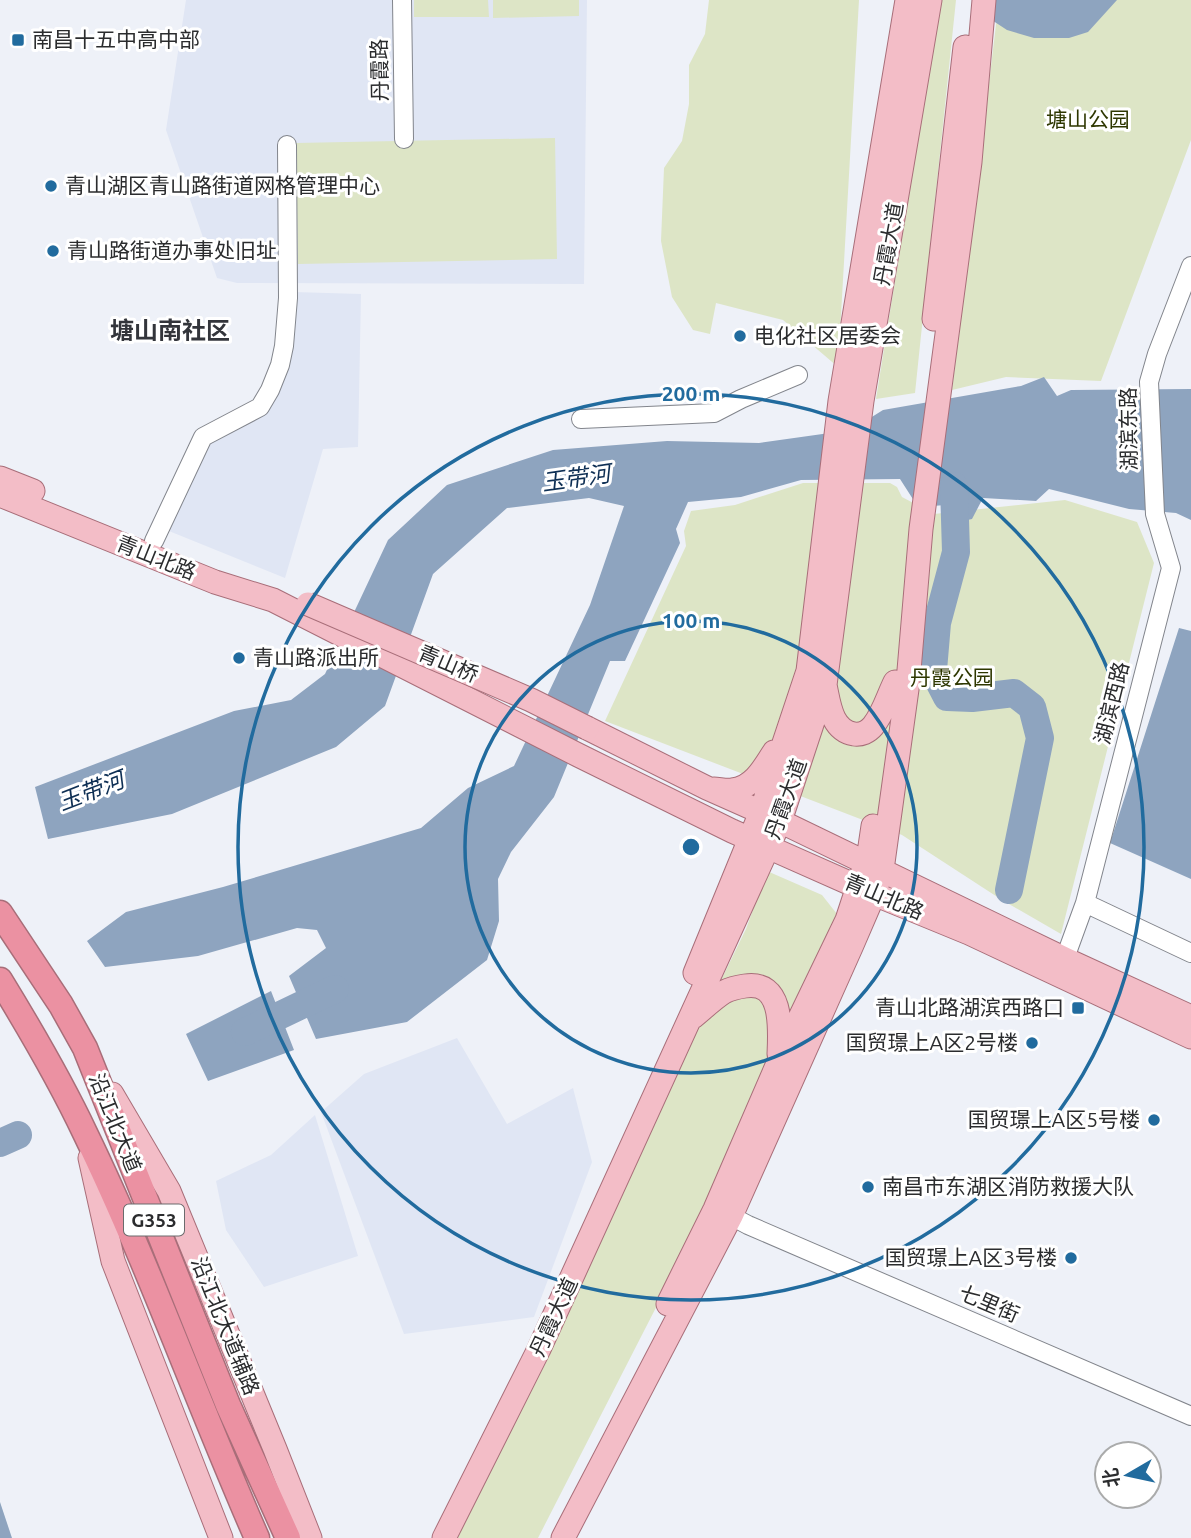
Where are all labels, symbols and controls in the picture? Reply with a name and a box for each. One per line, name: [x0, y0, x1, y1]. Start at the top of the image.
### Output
place label: 南昌十五中高中部: [32, 27, 200, 51]
marker: 南昌十五中高中部: [10, 32, 26, 48]
street label: 丹霞路: [366, 38, 392, 102]
park label: 塘山公园: [1046, 107, 1130, 131]
place label: 青山湖区青山路街道网格管理中心: [65, 173, 380, 197]
marker: 青山湖区青山路街道网格管理中心: [43, 178, 59, 194]
street label: 丹霞大道: [869, 200, 907, 287]
place label: 青山路街道办事处旧址: [67, 238, 277, 262]
marker: 青山路街道办事处旧址: [45, 243, 61, 259]
district label: 塘山南社区: [110, 317, 230, 344]
place label: 电化社区居委会: [754, 323, 901, 347]
marker: 电化社区居委会: [732, 328, 748, 344]
text: 200 m: [662, 381, 720, 405]
street label: 湖滨东路: [1115, 387, 1141, 471]
water label: 玉带河: [540, 460, 616, 495]
street label: 青山北路: [113, 530, 200, 584]
text: 100 m: [662, 608, 720, 632]
street label: 青山桥: [415, 640, 482, 686]
place label: 青山路派出所: [253, 645, 379, 669]
marker: 青山路派出所: [231, 650, 247, 666]
street label: 湖滨西路: [1089, 659, 1133, 746]
park label: 丹霞公园: [910, 665, 994, 689]
street label: 丹霞大道: [759, 755, 811, 842]
water label: 玉带河: [54, 765, 131, 815]
centre of rings: [679, 835, 703, 859]
street label: 青山北路: [841, 869, 928, 924]
place label: 青山北路湖滨西路口: [875, 995, 1064, 1019]
marker: 青山北路湖滨西路口: [1070, 1000, 1086, 1016]
place label: 国贸璟上A区2号楼: [846, 1030, 1018, 1054]
marker: 国贸璟上A区2号楼: [1024, 1035, 1040, 1051]
street label: 沿江北大道: [85, 1069, 147, 1176]
place label: 国贸璟上A区5号楼: [968, 1107, 1140, 1131]
marker: 国贸璟上A区5号楼: [1146, 1112, 1162, 1128]
place label: 南昌市东湖区消防救援大队: [882, 1174, 1134, 1198]
marker: 南昌市东湖区消防救援大队: [860, 1179, 876, 1195]
road number: G353: [124, 1204, 184, 1236]
place label: 国贸璟上A区3号楼: [885, 1245, 1057, 1269]
marker: 国贸璟上A区3号楼: [1063, 1250, 1079, 1266]
street label: 沿江北大道辅路: [187, 1253, 265, 1398]
street label: 丹霞大道: [524, 1273, 582, 1360]
street label: 七里街: [956, 1280, 1023, 1326]
north arrow: [1093, 1440, 1163, 1510]
text: 北: [1099, 1467, 1124, 1489]

